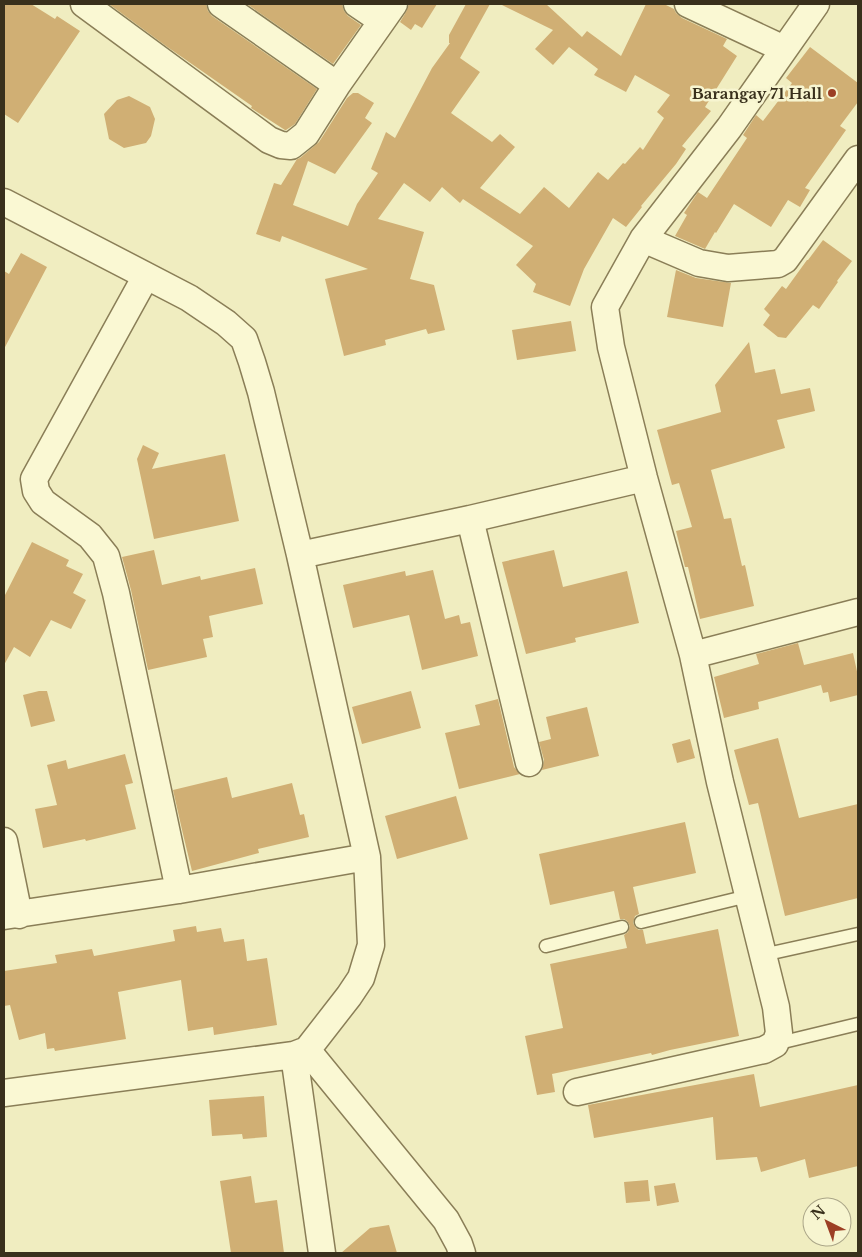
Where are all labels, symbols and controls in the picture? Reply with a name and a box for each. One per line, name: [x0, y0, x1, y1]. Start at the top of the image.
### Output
place label: Barangay 71 Hall: [692, 84, 823, 103]
marker: Barangay 71 Hall: [826, 87, 838, 99]
north arrow: [802, 1197, 852, 1247]
text: N: [807, 1201, 829, 1223]

